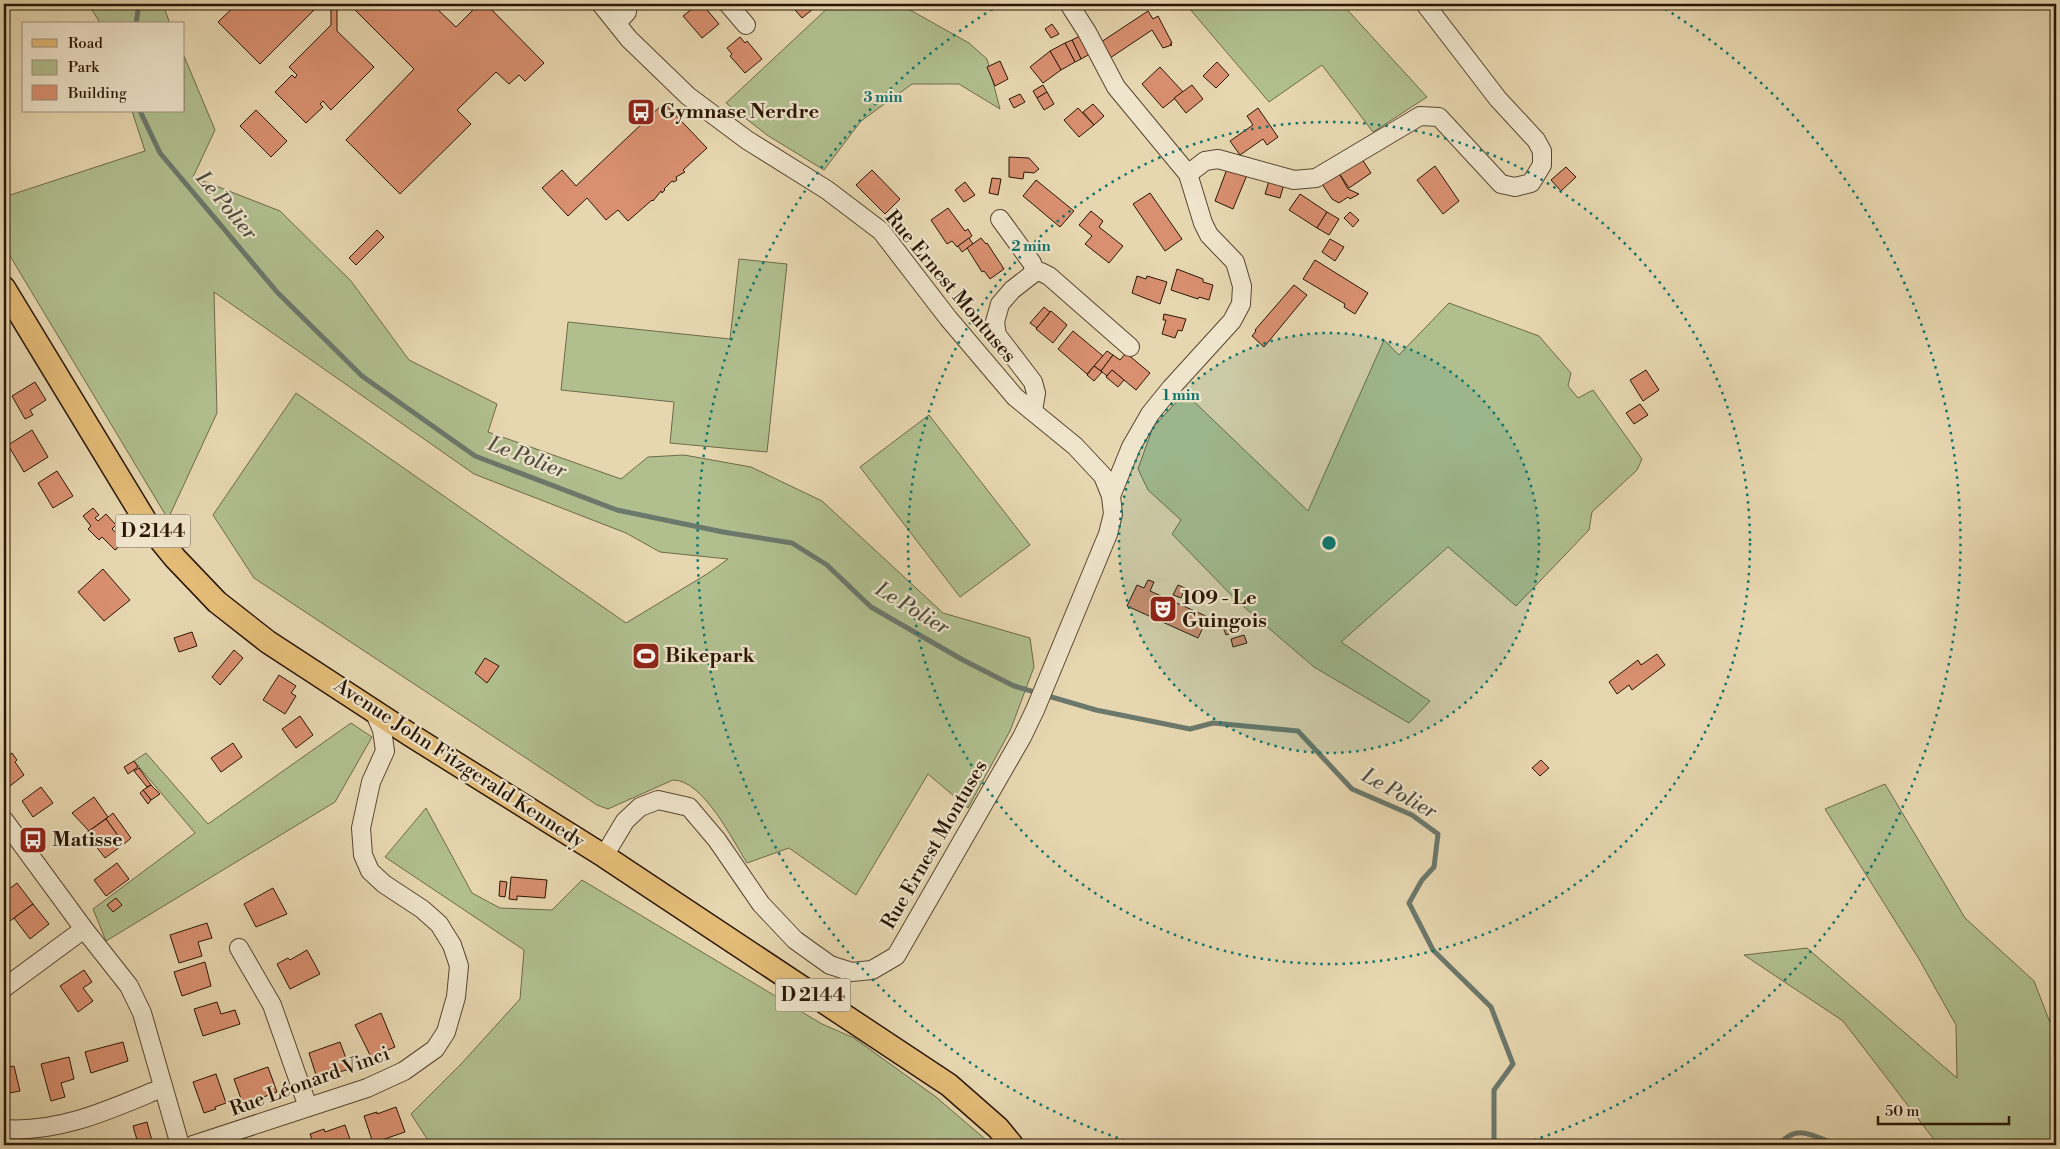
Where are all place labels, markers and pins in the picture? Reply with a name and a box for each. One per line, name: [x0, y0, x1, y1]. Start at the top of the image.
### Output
bus stop icon: Gymnase Nerdre: [626, 97, 656, 127]
place label: Gymnase Nerdre: [660, 100, 819, 125]
centre of rings: [1320, 534, 1338, 552]
place label: 109 - Le Guingois: [1182, 586, 1267, 634]
theatre icon: 109 - Le Guingois: [1148, 594, 1178, 624]
sports icon: Bikepark: [631, 641, 661, 671]
place label: Bikepark: [665, 644, 755, 669]
bus stop icon: Matisse: [18, 825, 48, 855]
place label: Matisse: [52, 828, 123, 853]

